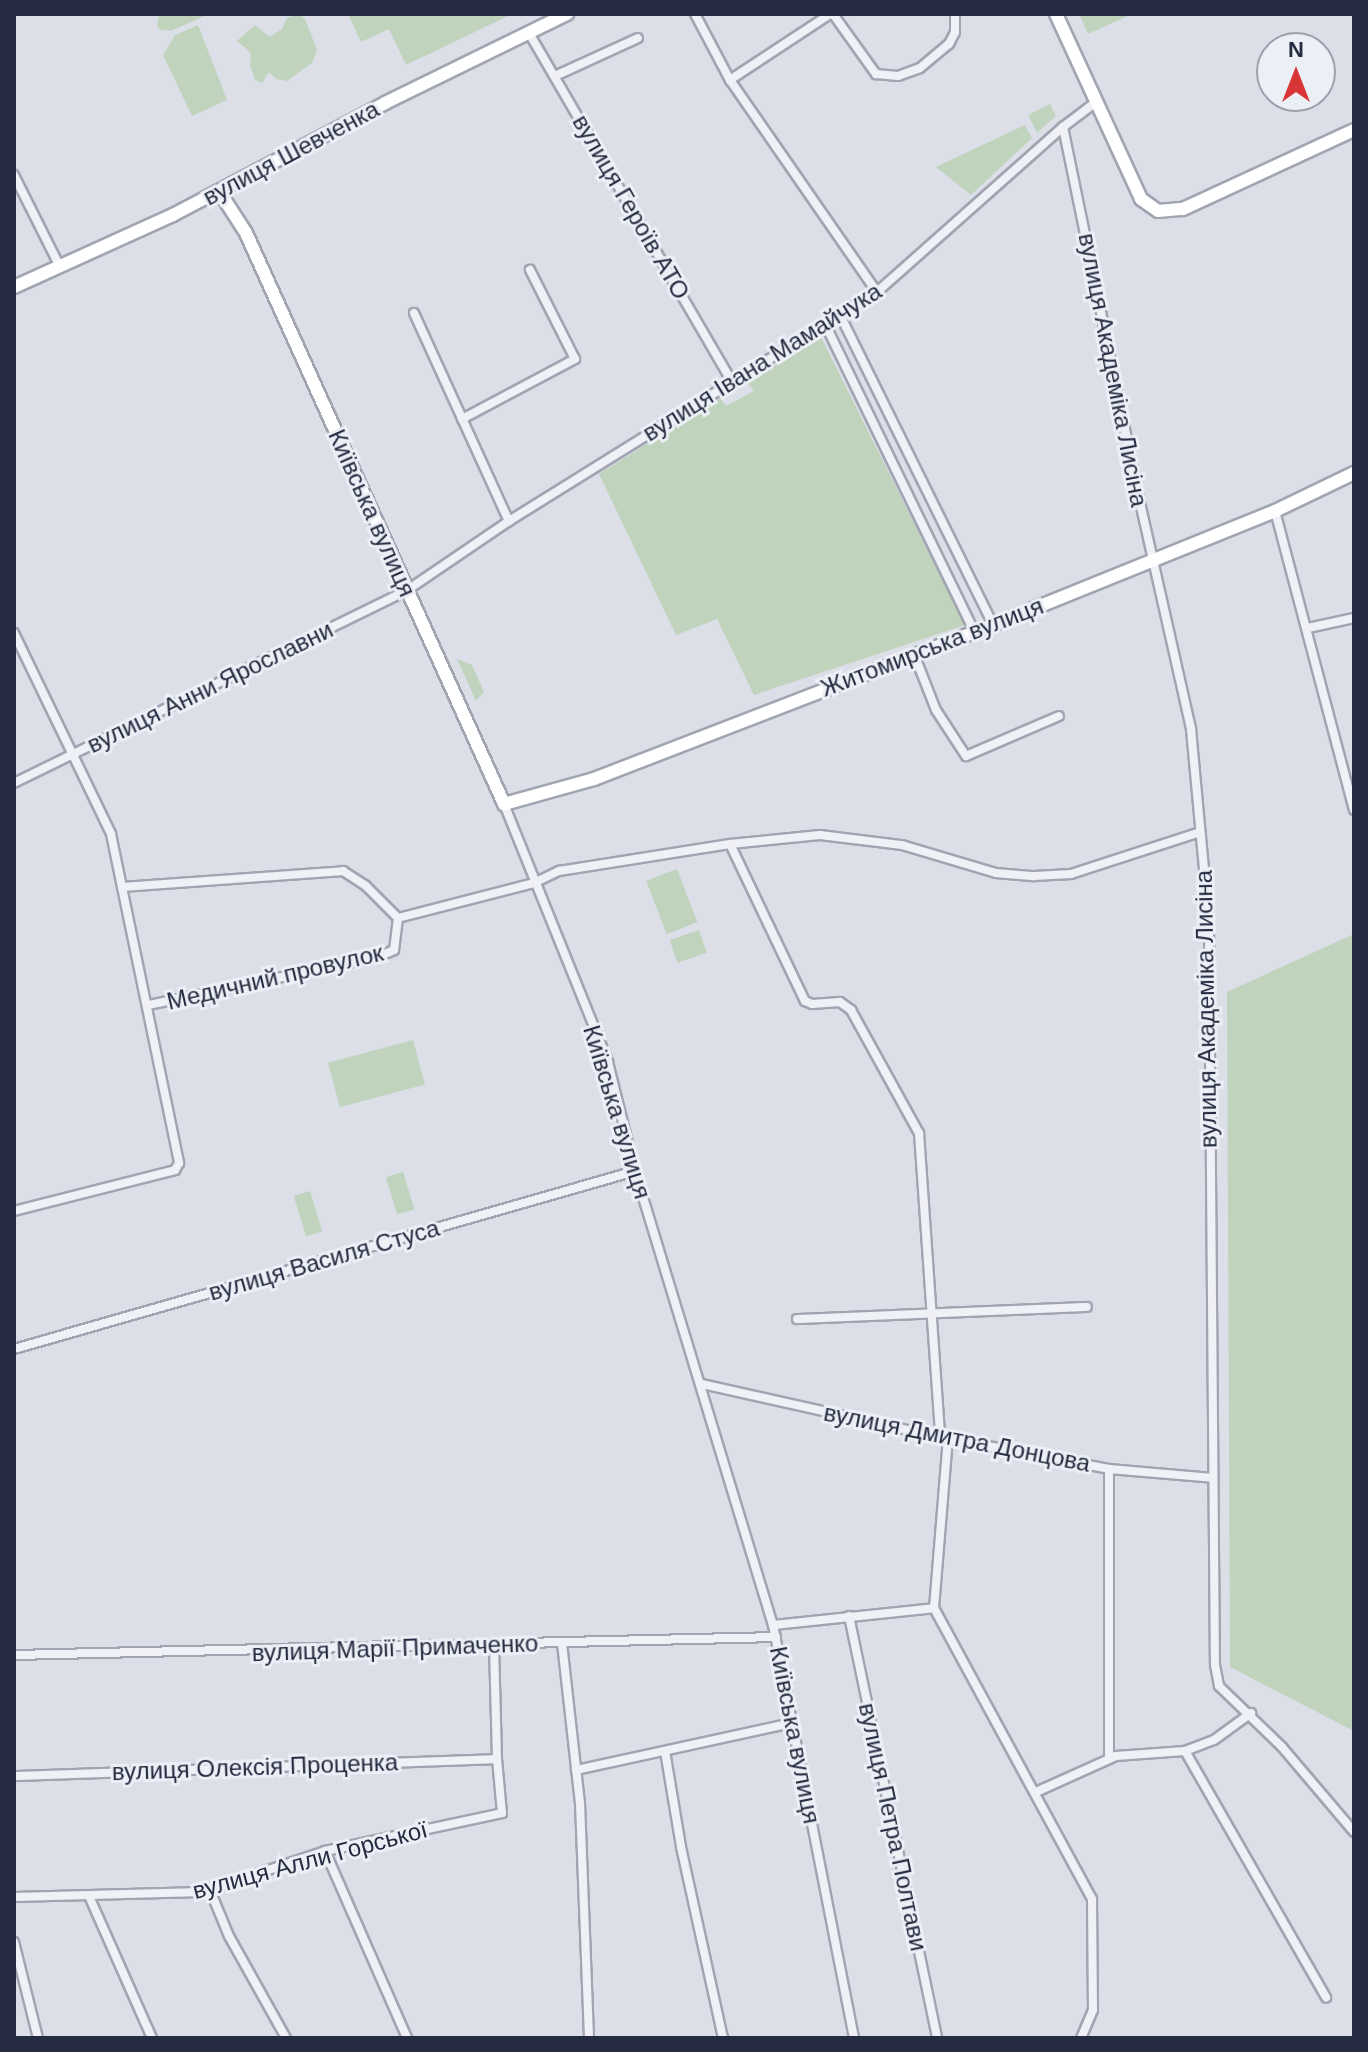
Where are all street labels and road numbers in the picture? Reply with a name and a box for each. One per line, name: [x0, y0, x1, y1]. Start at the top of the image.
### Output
street label: вулиця Шевченка: [198, 95, 384, 211]
street label: вулиця Героїв АТО: [566, 110, 696, 304]
street label: вулиця Академіка Лисіна: [1072, 231, 1154, 509]
street label: вулиця Івана Мамайчука: [637, 277, 887, 447]
street label: Київська вулиця: [322, 425, 422, 601]
street label: Житомирська вулиця: [817, 591, 1047, 703]
street label: вулиця Анни Ярославни: [82, 615, 338, 759]
street label: вулиця Академіка Лисіна: [1189, 870, 1223, 1148]
street label: Медичний провулок: [164, 938, 386, 1016]
street label: Київська вулиця: [577, 1022, 657, 1202]
street label: вулиця Василя Стуса: [205, 1213, 443, 1307]
street label: вулиця Дмитра Донцова: [821, 1398, 1093, 1478]
street label: вулиця Марії Примаченко: [251, 1629, 539, 1667]
street label: Київська вулиця: [764, 1644, 826, 1826]
street label: вулиця Петра Полтави: [853, 1700, 933, 1954]
street label: вулиця Олексія Проценка: [111, 1748, 399, 1786]
street label: вулиця Алли Горської: [189, 1815, 431, 1905]

